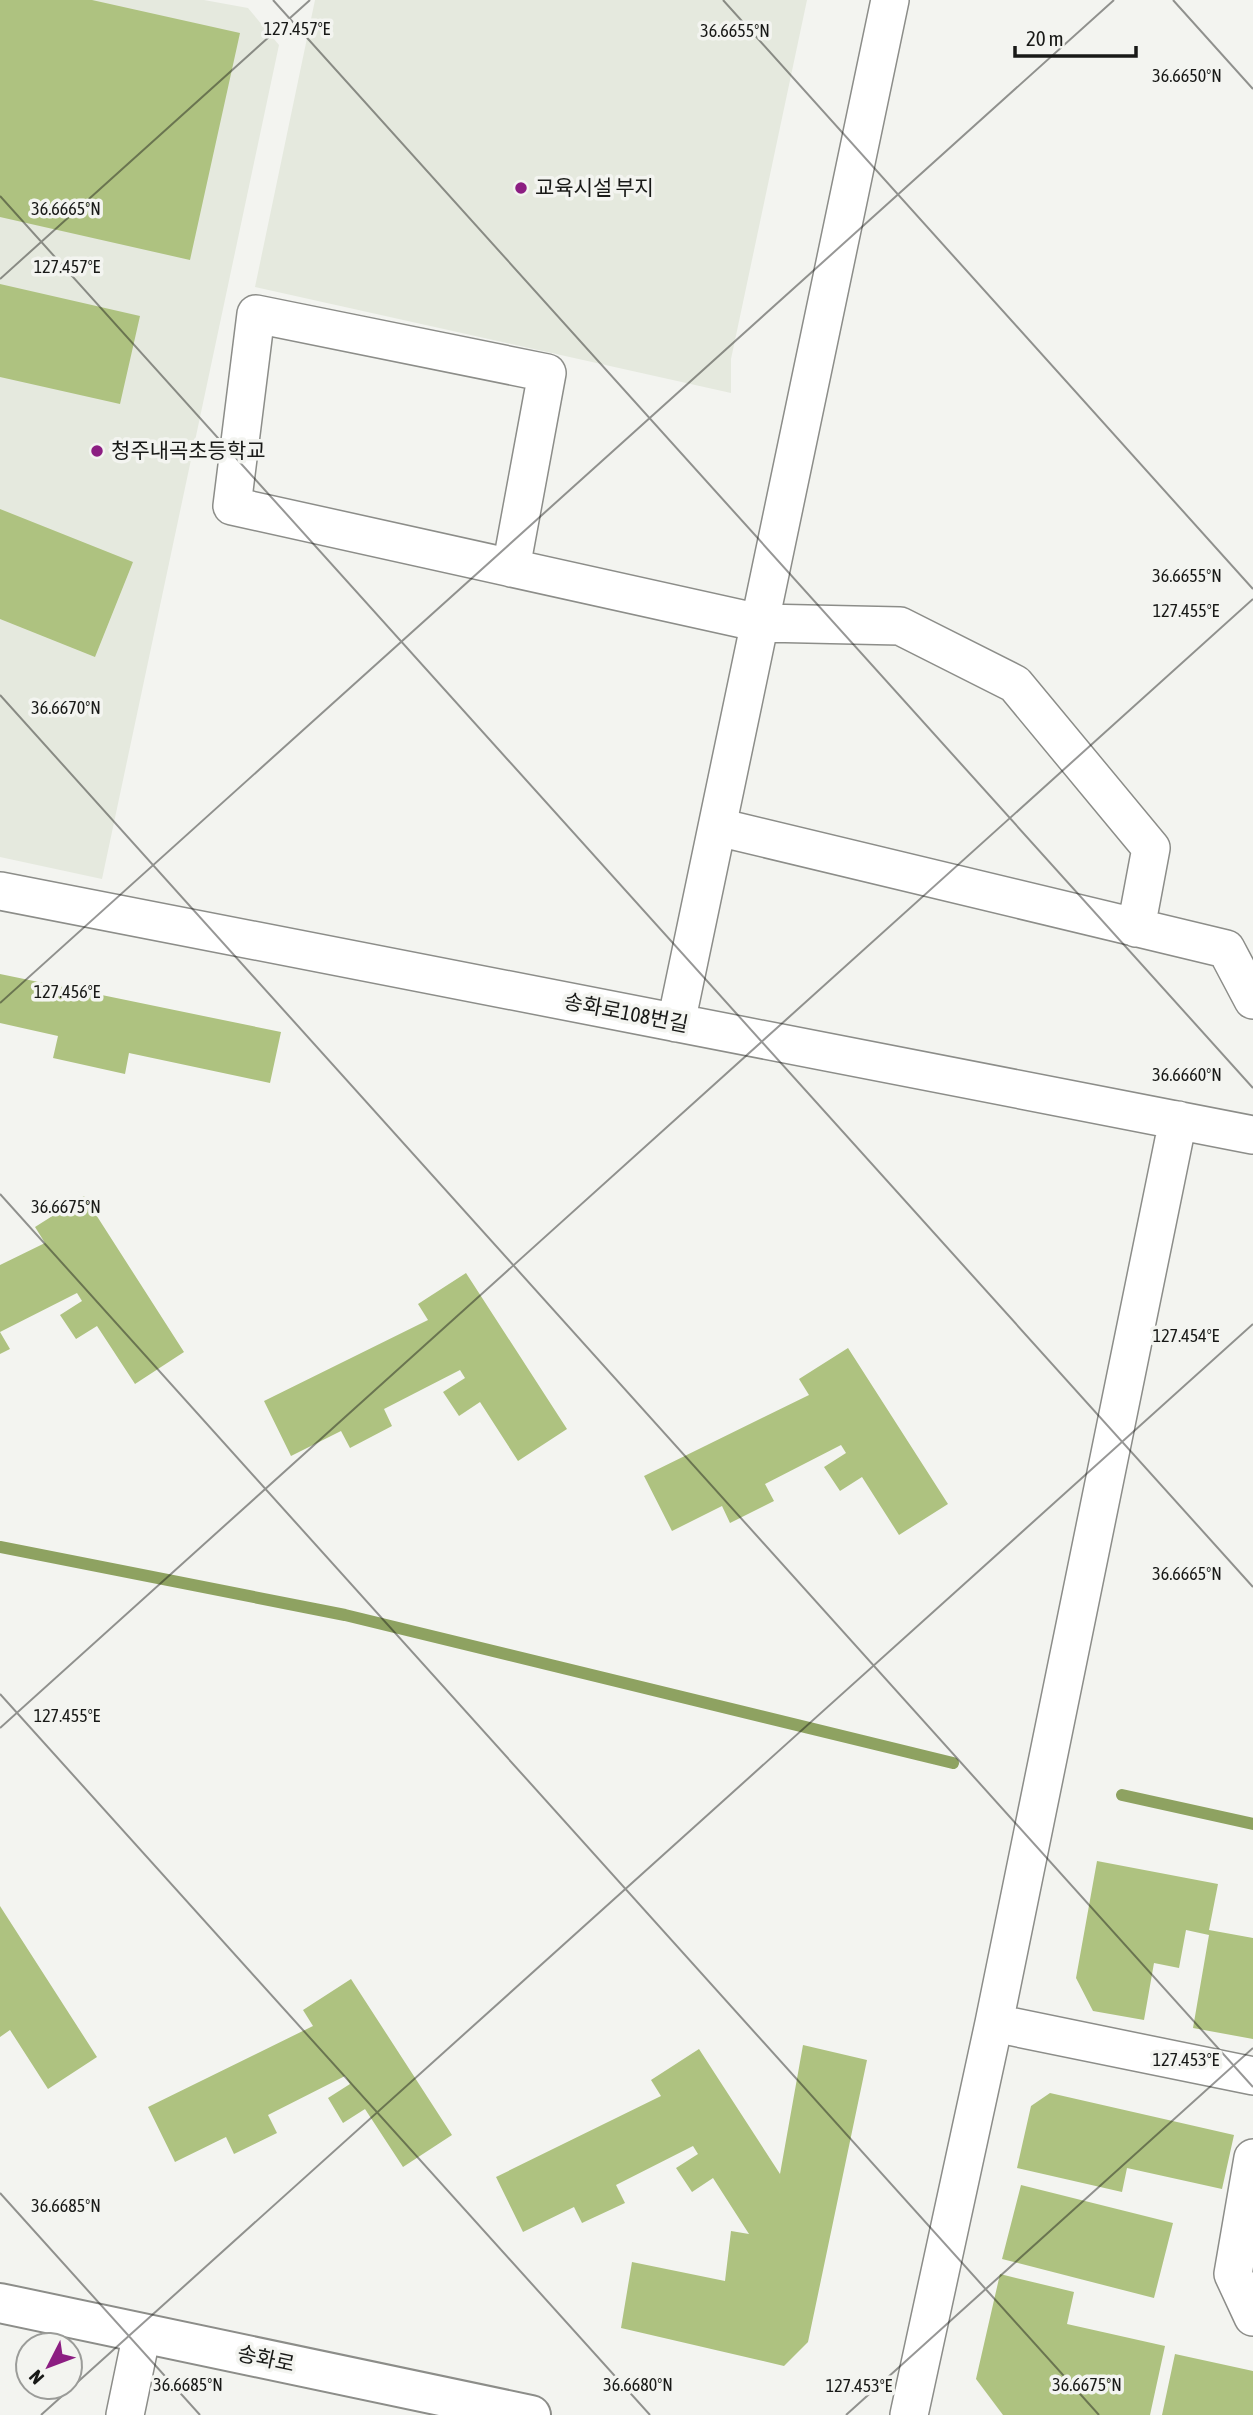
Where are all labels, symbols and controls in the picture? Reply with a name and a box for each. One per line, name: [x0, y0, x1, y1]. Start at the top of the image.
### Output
scale bar: [1015, 14, 1136, 58]
text: 127.457°E: [264, 18, 331, 39]
text: 36.6655°N: [700, 20, 770, 41]
text: 20 m: [1026, 26, 1064, 50]
text: 36.6650°N: [1152, 65, 1222, 86]
place label: 교육시설 부지: [535, 175, 654, 199]
marker: 교육시설 부지: [513, 180, 529, 196]
text: 36.6665°N: [31, 198, 101, 219]
text: 127.457°E: [34, 256, 101, 277]
place label: 청주내곡초등학교: [111, 438, 266, 462]
marker: 청주내곡초등학교: [89, 443, 105, 459]
text: 36.6655°N: [1152, 565, 1222, 586]
text: 127.455°E: [1153, 600, 1220, 621]
text: 36.6670°N: [31, 697, 101, 718]
text: 127.456°E: [34, 981, 101, 1002]
street label: 송화로108번길: [562, 988, 690, 1036]
text: 36.6660°N: [1152, 1064, 1222, 1085]
text: 36.6675°N: [31, 1196, 101, 1217]
text: 127.454°E: [1153, 1325, 1220, 1346]
text: 36.6665°N: [1152, 1563, 1222, 1584]
text: 127.455°E: [34, 1705, 101, 1726]
text: 127.453°E: [1153, 2049, 1220, 2070]
text: 36.6685°N: [31, 2195, 101, 2216]
north arrow: [14, 2331, 84, 2401]
street label: 송화로: [235, 2340, 297, 2376]
text: N: [24, 2366, 48, 2389]
text: 36.6685°N: [153, 2374, 223, 2395]
text: 36.6680°N: [603, 2374, 673, 2395]
text: 36.6675°N: [1052, 2374, 1122, 2395]
text: 127.453°E: [826, 2375, 893, 2396]

